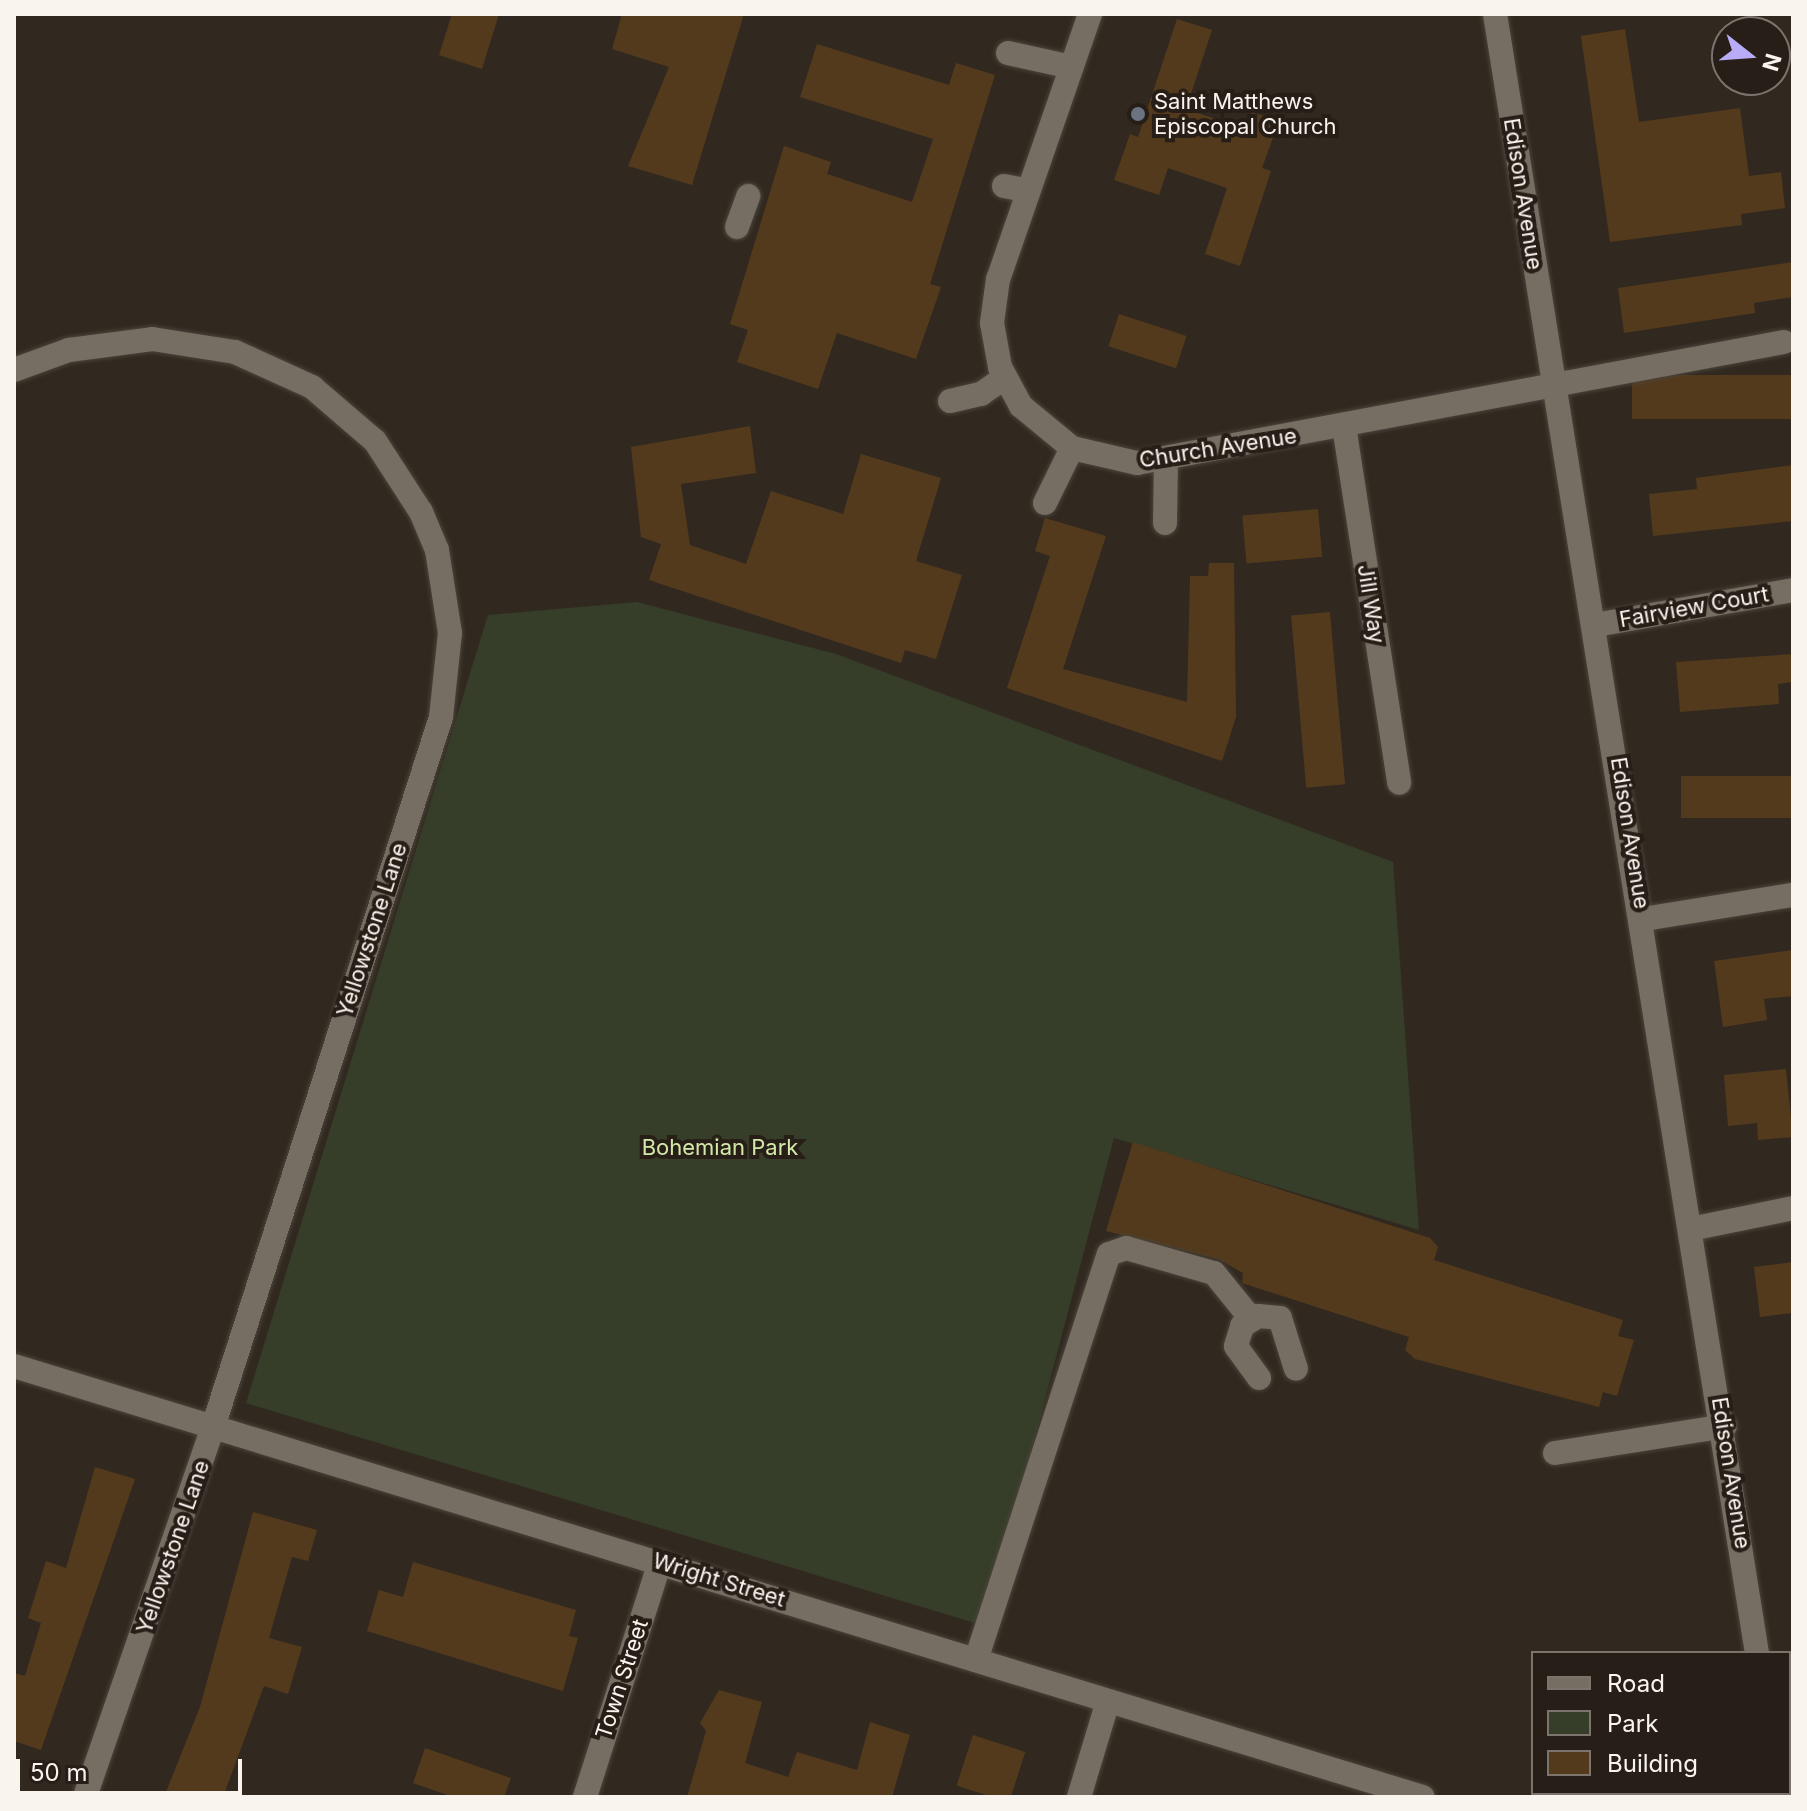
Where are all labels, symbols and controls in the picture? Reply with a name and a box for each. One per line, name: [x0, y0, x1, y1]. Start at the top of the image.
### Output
north arrow: [1711, 16, 1791, 96]
text: N: [1757, 51, 1787, 74]
place label: Saint Matthews Episcopal Church: [1154, 88, 1337, 140]
marker: Saint Matthews Episcopal Church: [1129, 105, 1147, 123]
street label: Edison Avenue: [1498, 116, 1548, 272]
street label: Church Avenue: [1137, 423, 1299, 473]
street label: Jill Way: [1352, 563, 1390, 645]
street label: Fairview Court: [1617, 581, 1771, 633]
street label: Edison Avenue: [1605, 755, 1655, 911]
street label: Yellowstone Lane: [331, 839, 413, 1021]
park label: Bohemian Park: [642, 1135, 798, 1161]
street label: Edison Avenue: [1706, 1395, 1756, 1551]
street label: Yellowstone Lane: [131, 1457, 215, 1637]
street label: Wright Street: [650, 1547, 788, 1613]
street label: Town Street: [590, 1616, 654, 1742]
legend: [1531, 1651, 1791, 1795]
text: Road: [1607, 1669, 1665, 1698]
text: Park: [1607, 1709, 1658, 1738]
scale bar: [20, 1743, 246, 1793]
text: Building: [1607, 1749, 1698, 1778]
text: 50 m: [30, 1758, 88, 1787]

